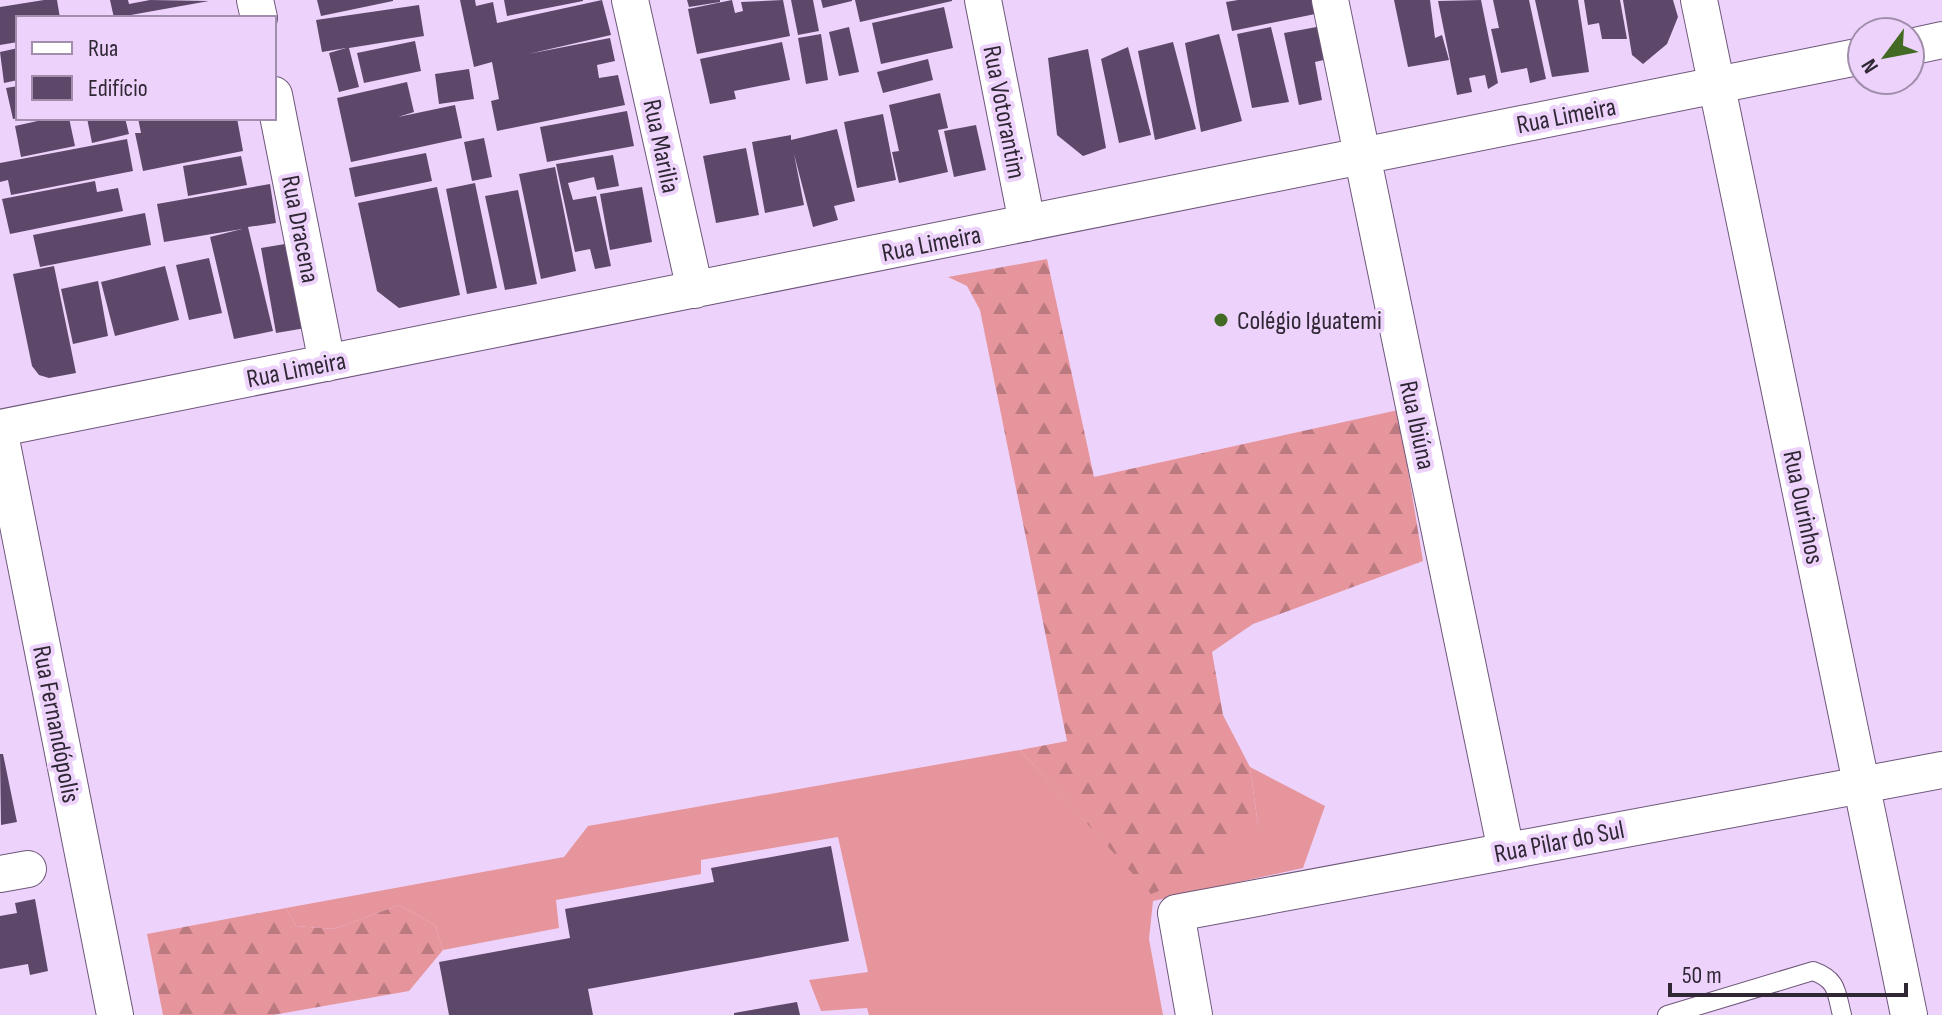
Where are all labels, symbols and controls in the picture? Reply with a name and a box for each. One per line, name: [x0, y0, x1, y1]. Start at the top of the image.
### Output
legend: [16, 16, 276, 120]
north arrow: [1846, 16, 1926, 96]
text: Rua: [88, 34, 118, 63]
street label: Rua Votorantim: [975, 43, 1032, 182]
text: N: [1856, 54, 1885, 78]
text: Edifício: [88, 74, 148, 103]
street label: Rua Limeira: [1514, 92, 1619, 141]
street label: Rua Marilia: [635, 97, 686, 196]
street label: Rua Dracena: [274, 173, 325, 286]
street label: Rua Limeira: [879, 220, 984, 269]
place label: Colégio Iguatemi: [1237, 306, 1382, 337]
marker: Colégio Iguatemi: [1212, 311, 1230, 329]
street label: Rua Limeira: [244, 346, 349, 395]
street label: Rua Ibiúna: [1392, 378, 1441, 473]
street label: Rua Ourinhos: [1775, 448, 1830, 567]
street label: Rua Fernandópolis: [25, 643, 86, 805]
street label: Rua Pilar do Sul: [1492, 815, 1627, 870]
scale bar: [1670, 947, 1906, 997]
text: 50 m: [1682, 961, 1722, 990]

